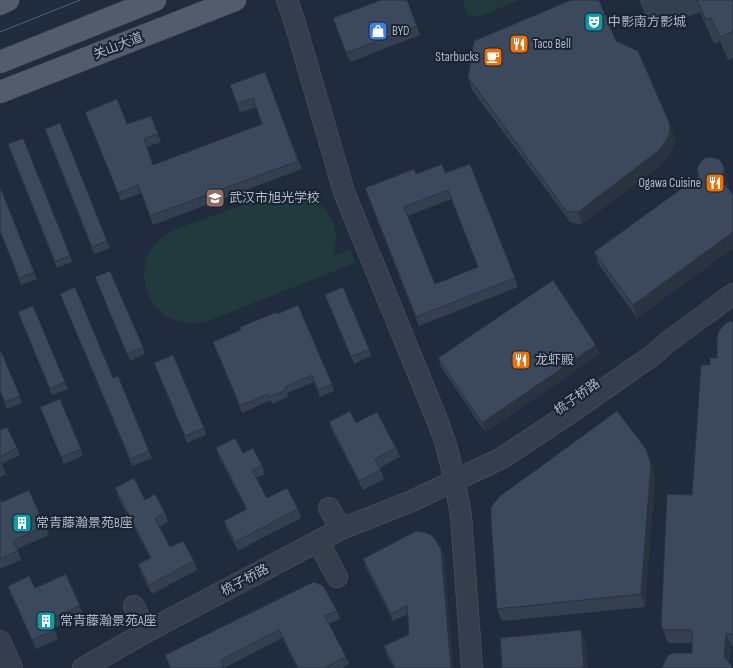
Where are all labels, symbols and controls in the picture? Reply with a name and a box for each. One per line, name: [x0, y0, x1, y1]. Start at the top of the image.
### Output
theatre icon: 中影南方影城: [583, 11, 605, 33]
place label: 中影南方影城: [608, 14, 686, 30]
shop icon: BYD: [367, 20, 389, 42]
place label: BYD: [392, 23, 409, 39]
street label: 关山大道: [91, 29, 145, 63]
restaurant icon: Taco Bell: [508, 33, 530, 55]
place label: Taco Bell: [533, 36, 571, 52]
cafe icon: Starbucks: [482, 46, 504, 68]
place label: Starbucks: [435, 49, 479, 65]
restaurant icon: Ogawa Cuisine: [704, 172, 726, 194]
place label: Ogawa Cuisine: [638, 175, 701, 191]
school or university icon: 武汉市旭光学校: [204, 187, 226, 209]
place label: 武汉市旭光学校: [229, 190, 320, 206]
restaurant icon: 龙虾殿: [510, 349, 532, 371]
place label: 龙虾殿: [535, 352, 574, 368]
street label: 梳子桥路: [551, 376, 603, 418]
building icon: 常青藤瀚景苑B座: [11, 512, 33, 534]
place label: 常青藤瀚景苑B座: [36, 515, 133, 531]
street label: 梳子桥路: [218, 561, 272, 599]
building icon: 常青藤瀚景苑A座: [35, 610, 57, 632]
place label: 常青藤瀚景苑A座: [60, 613, 157, 629]

